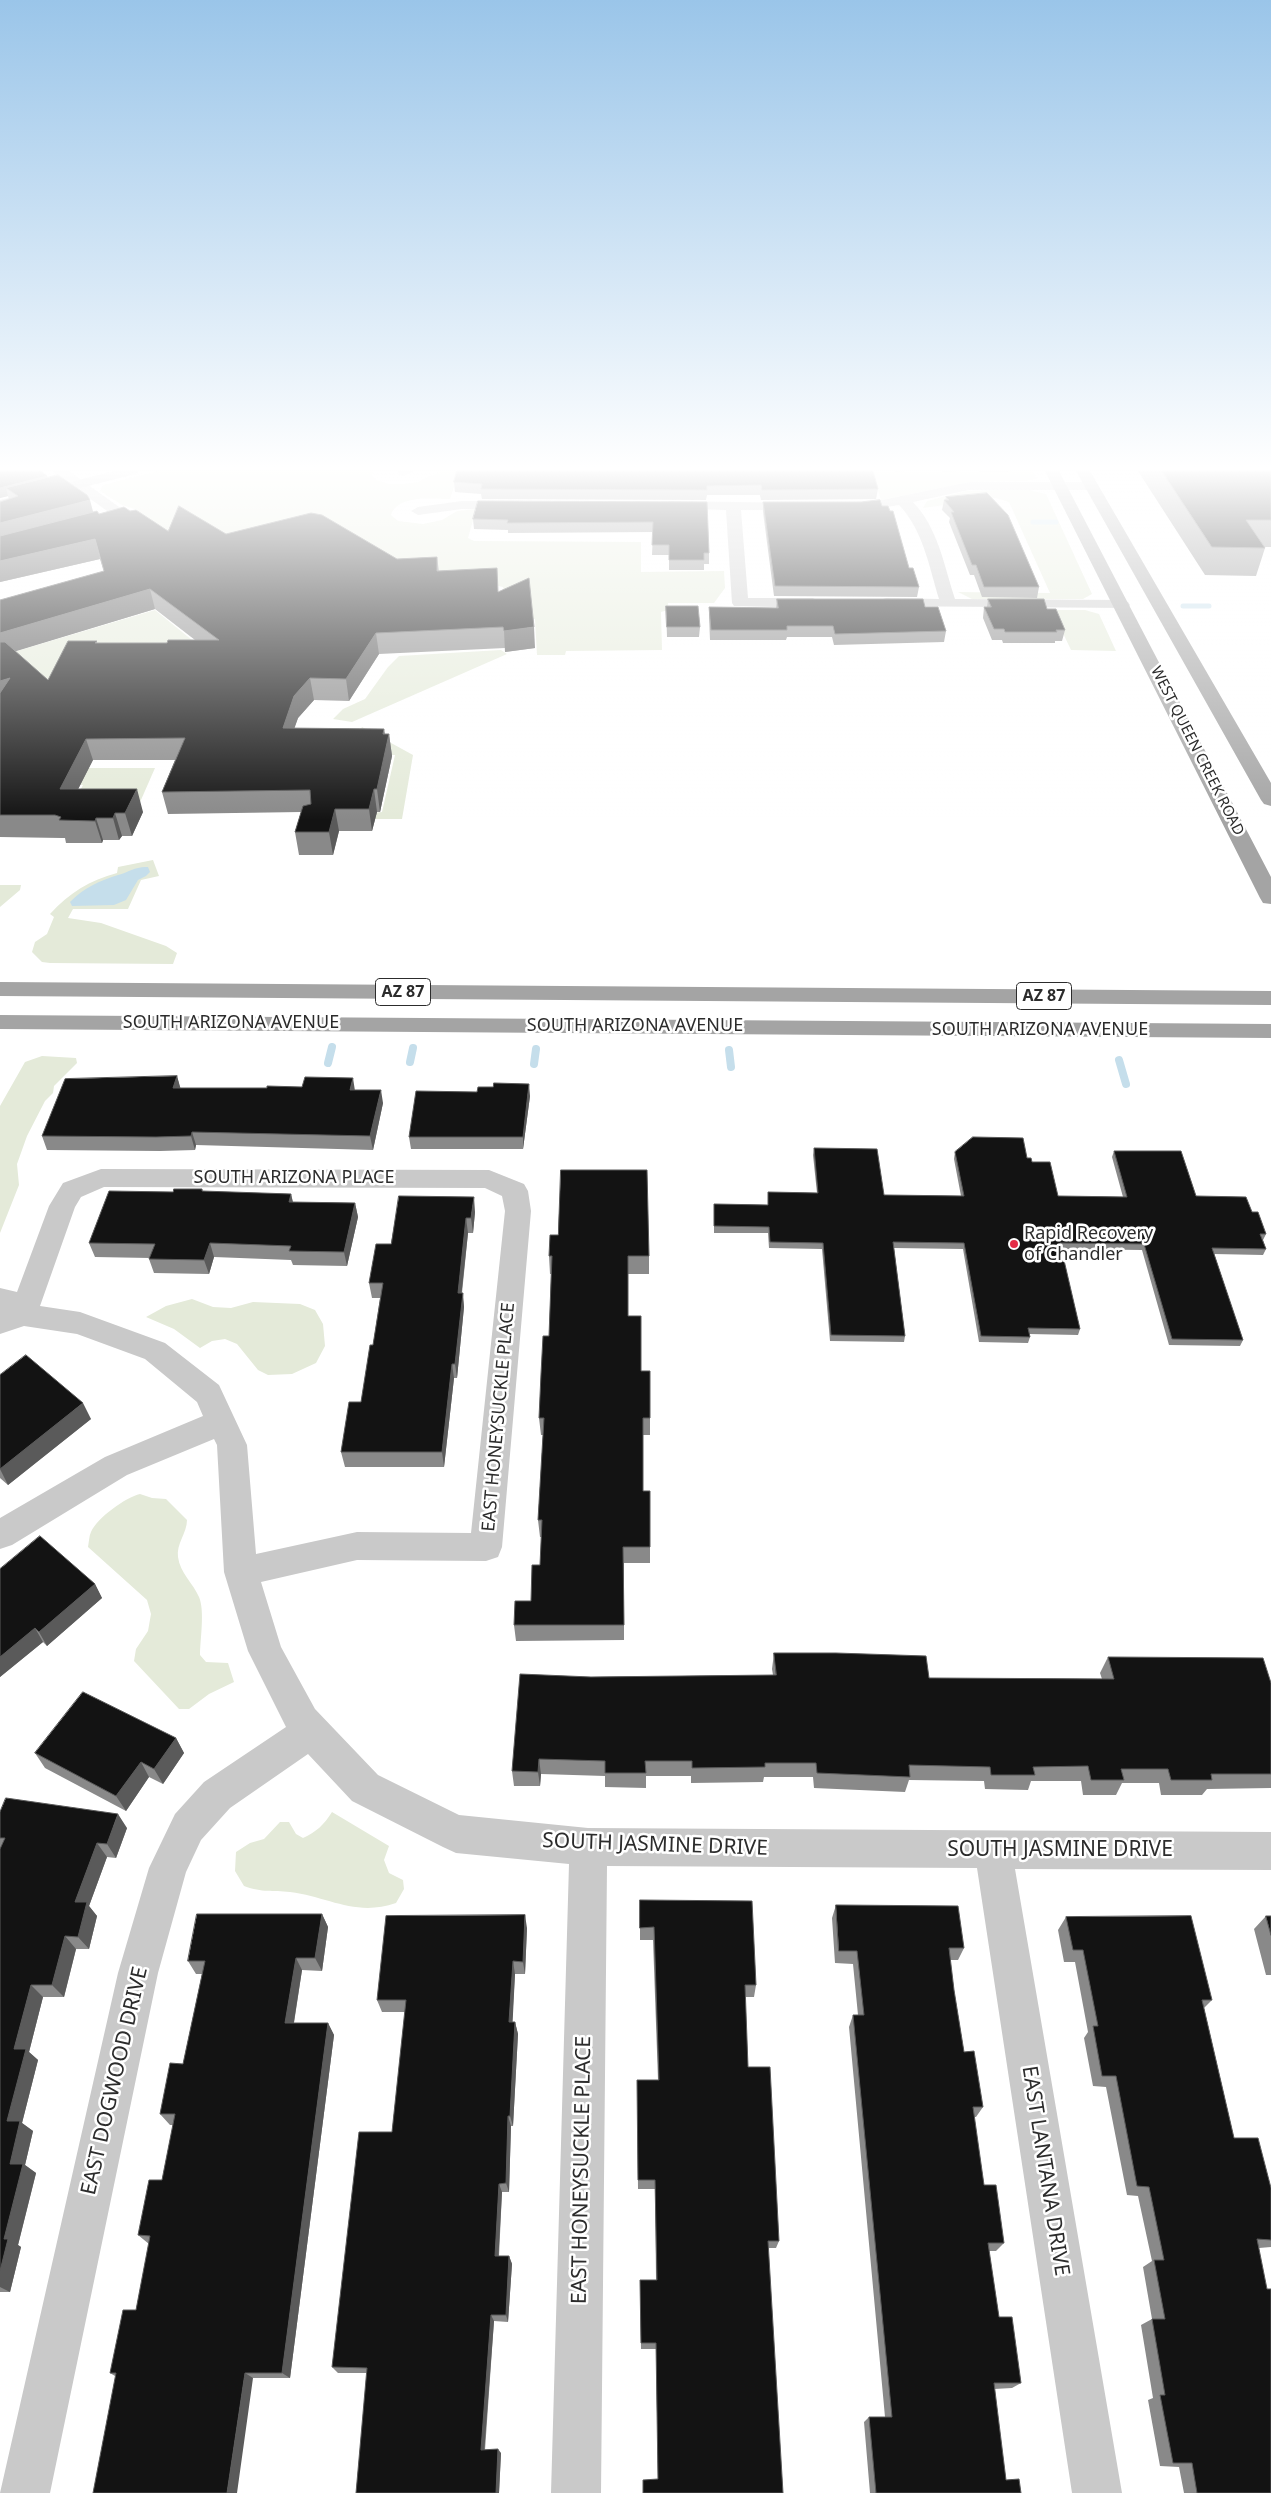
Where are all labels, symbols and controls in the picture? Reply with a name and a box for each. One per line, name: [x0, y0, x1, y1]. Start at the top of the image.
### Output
street label: WEST QUEEN CREEK ROAD: [1146, 663, 1248, 839]
road number: AZ 87: [376, 979, 430, 1006]
road number: AZ 87: [1016, 982, 1072, 1009]
street label: SOUTH ARIZONA AVENUE: [123, 1012, 339, 1034]
street label: SOUTH ARIZONA AVENUE: [527, 1015, 743, 1037]
street label: SOUTH ARIZONA AVENUE: [932, 1019, 1148, 1041]
street label: SOUTH ARIZONA PLACE: [194, 1167, 394, 1189]
place label: Rapid Recovery of Chandler: [1024, 1223, 1153, 1266]
marker: Rapid Recovery of Chandler: [1008, 1238, 1020, 1250]
street label: EAST HONEYSUCKLE PLACE: [478, 1302, 520, 1532]
street label: SOUTH JASMINE DRIVE: [542, 1828, 768, 1862]
street label: SOUTH JASMINE DRIVE: [947, 1837, 1173, 1863]
street label: EAST DOGWOOD DRIVE: [76, 1964, 154, 2198]
street label: EAST HONEYSUCKLE PLACE: [567, 2036, 597, 2304]
street label: EAST LANTANA DRIVE: [1016, 2064, 1074, 2278]

